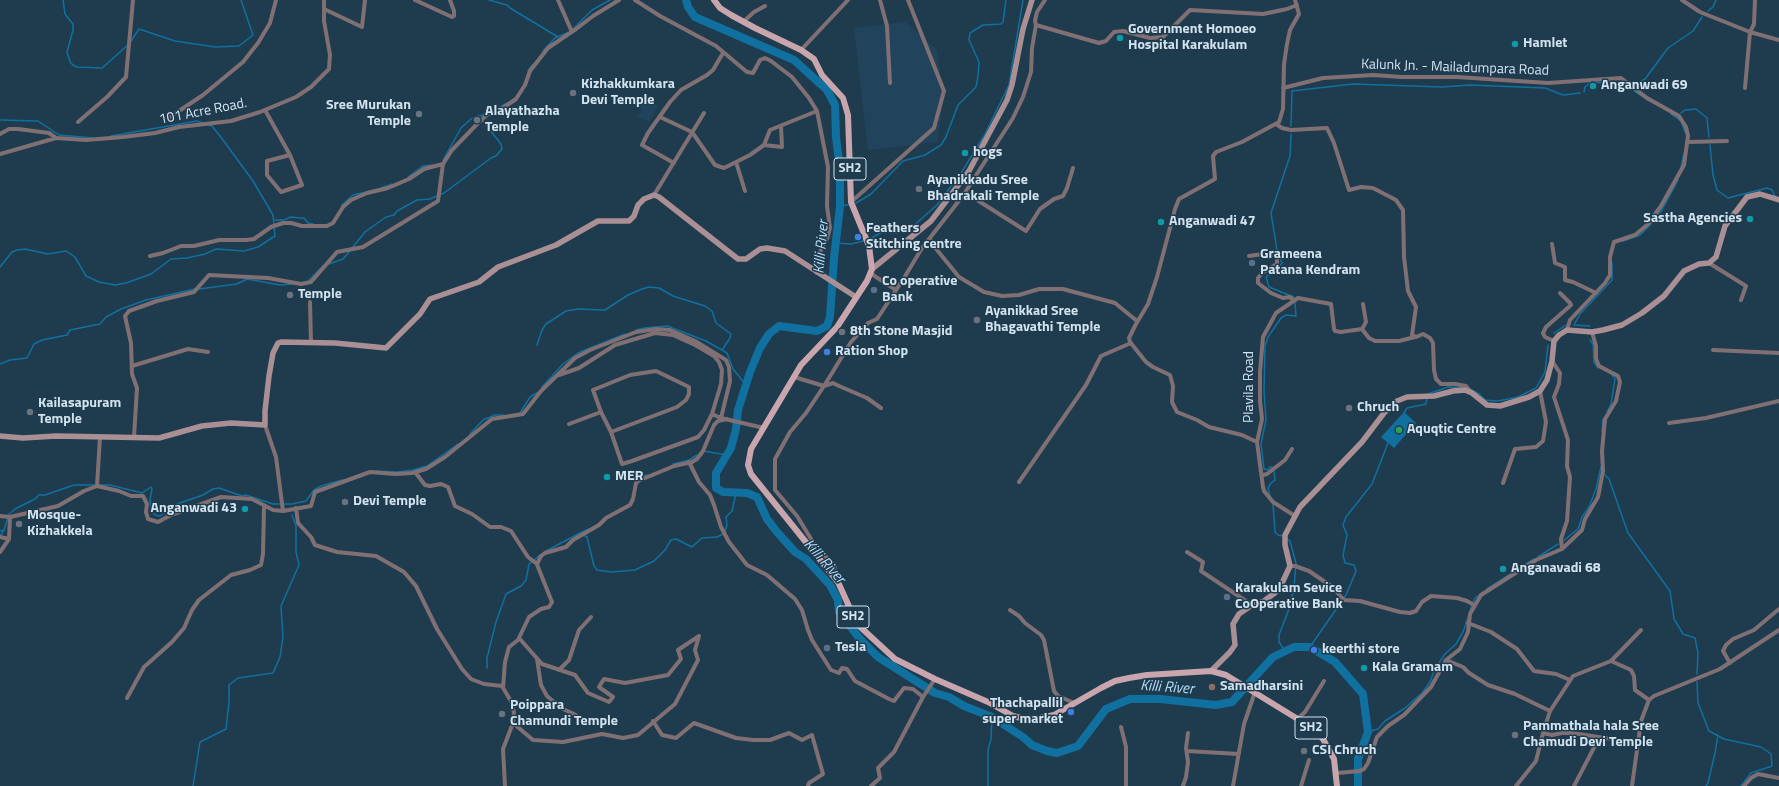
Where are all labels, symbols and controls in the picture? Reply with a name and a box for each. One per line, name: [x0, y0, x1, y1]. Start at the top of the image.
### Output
place label: Government Homoeo Hospital Karakulam: [1128, 22, 1256, 54]
marker: Government Homoeo Hospital Karakulam: [1115, 33, 1125, 43]
place label: Hamlet: [1523, 36, 1567, 52]
marker: Hamlet: [1510, 39, 1520, 49]
street label: Kalunk Jn. - Mailadumpara Road: [1361, 56, 1549, 80]
place label: Kizhakkumkara Devi Temple: [581, 77, 675, 110]
place label: Anganwadi 69: [1601, 78, 1688, 94]
marker: Anganwadi 69: [1588, 81, 1598, 91]
marker: Kizhakkumkara Devi Temple: [568, 88, 578, 98]
street label: 101 Acre Road.: [158, 95, 248, 129]
place label: Sree Murukan Temple: [326, 98, 411, 130]
place label: Alayathazha Temple: [485, 104, 560, 136]
marker: Sree Murukan Temple: [414, 109, 424, 119]
marker: Alayathazha Temple: [472, 115, 482, 125]
place label: hogs: [973, 145, 1002, 161]
marker: hogs: [960, 148, 970, 158]
road number: SH2: [834, 158, 866, 180]
place label: Ayanikkadu Sree Bhadrakali Temple: [927, 173, 1039, 206]
marker: Ayanikkadu Sree Bhadrakali Temple: [914, 184, 924, 194]
place label: Sastha Agencies: [1643, 211, 1742, 227]
place label: Anganwadi 47: [1169, 214, 1256, 230]
marker: Sastha Agencies: [1745, 214, 1755, 224]
marker: Anganwadi 47: [1156, 217, 1166, 227]
water label: Killi River: [811, 220, 833, 274]
place label: Feathers Stitching centre: [866, 221, 962, 254]
marker: Feathers Stitching centre: [853, 232, 863, 242]
place label: Grameena Patana Kendram: [1260, 247, 1360, 280]
marker: Grameena Patana Kendram: [1247, 258, 1257, 268]
place label: Co operative Bank: [882, 274, 957, 306]
marker: Co operative Bank: [869, 285, 879, 295]
place label: Temple: [298, 287, 342, 303]
marker: Temple: [285, 290, 295, 300]
place label: Ayanikkad Sree Bhagavathi Temple: [985, 304, 1100, 336]
marker: Ayanikkad Sree Bhagavathi Temple: [972, 315, 982, 325]
place label: 8th Stone Masjid: [850, 324, 953, 340]
marker: 8th Stone Masjid: [837, 327, 847, 337]
place label: Ration Shop: [835, 344, 908, 360]
marker: Ration Shop: [822, 347, 832, 357]
street label: Plavila Road: [1242, 351, 1258, 423]
place label: Kailasapuram Temple: [38, 396, 121, 428]
place label: Chruch: [1357, 400, 1399, 416]
marker: Chruch: [1344, 403, 1354, 413]
marker: Kailasapuram Temple: [25, 407, 35, 417]
place label: Aquqtic Centre: [1407, 422, 1496, 438]
marker: Aquqtic Centre: [1394, 425, 1404, 435]
place label: MER: [615, 469, 643, 485]
marker: MER: [602, 472, 612, 482]
place label: Devi Temple: [353, 494, 426, 510]
marker: Devi Temple: [340, 497, 350, 507]
place label: Anganwadi 43: [150, 501, 237, 517]
marker: Anganwadi 43: [240, 504, 250, 514]
place label: Mosque- Kizhakkela: [27, 508, 93, 540]
marker: Mosque- Kizhakkela: [14, 519, 24, 529]
water label: Killi River: [799, 536, 849, 588]
place label: Anganavadi 68: [1511, 561, 1601, 577]
marker: Anganavadi 68: [1498, 564, 1508, 574]
place label: Karakulam Sevice CoOperative Bank: [1235, 581, 1343, 614]
marker: Karakulam Sevice CoOperative Bank: [1222, 592, 1232, 602]
road number: SH2: [837, 606, 869, 628]
place label: Tesla: [835, 640, 866, 656]
place label: keerthi store: [1322, 642, 1400, 658]
marker: Tesla: [822, 643, 832, 653]
marker: keerthi store: [1309, 645, 1319, 655]
place label: Kala Gramam: [1372, 660, 1453, 676]
marker: Kala Gramam: [1359, 663, 1369, 673]
water label: Killi River: [1140, 677, 1194, 699]
place label: Samadharsini: [1220, 679, 1303, 695]
marker: Samadharsini: [1207, 682, 1217, 692]
place label: Thachapallil super market: [982, 696, 1063, 728]
place label: Poippara Chamundi Temple: [510, 698, 618, 730]
marker: Thachapallil super market: [1066, 707, 1076, 717]
marker: Poippara Chamundi Temple: [497, 709, 507, 719]
road number: SH2: [1295, 717, 1327, 739]
place label: Pammathala hala Sree Chamudi Devi Temple: [1523, 719, 1659, 752]
marker: Pammathala hala Sree Chamudi Devi Temple: [1510, 730, 1520, 740]
place label: CSI Chruch: [1312, 743, 1377, 759]
marker: CSI Chruch: [1299, 746, 1309, 756]

